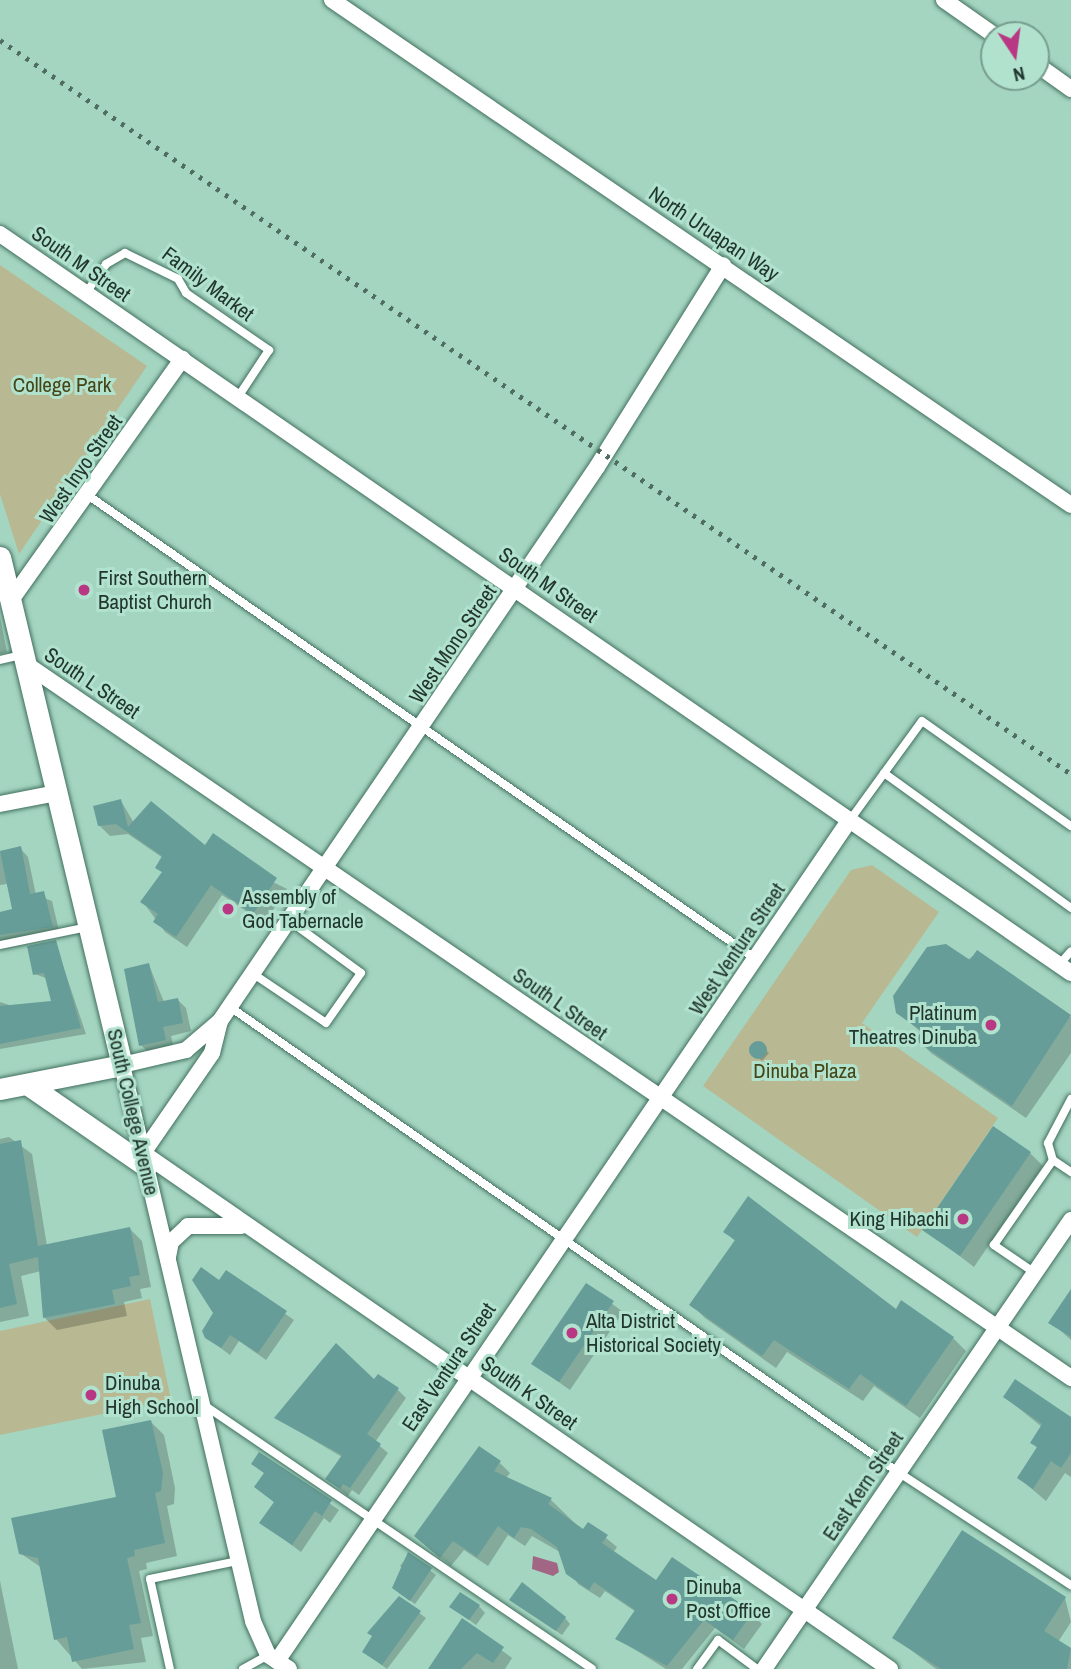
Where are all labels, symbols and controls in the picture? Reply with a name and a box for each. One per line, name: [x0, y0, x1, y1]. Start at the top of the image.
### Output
north arrow: [980, 21, 1050, 91]
text: N: [1011, 61, 1028, 88]
street label: North Uruapan Way: [644, 181, 784, 287]
street label: South M Street: [27, 221, 135, 307]
street label: Family Market: [157, 241, 259, 327]
park label: College Park: [13, 372, 111, 398]
street label: West Inyo Street: [34, 410, 128, 528]
street label: South M Street: [494, 542, 602, 628]
place label: First Southern Baptist Church: [98, 565, 212, 615]
street label: West Mono Street: [404, 580, 502, 708]
marker: First Southern Baptist Church: [76, 582, 92, 598]
street label: South L Street: [39, 642, 145, 724]
street label: West Ventura Street: [684, 878, 790, 1020]
place label: Assembly of God Tabernacle: [242, 884, 364, 934]
marker: Assembly of God Tabernacle: [220, 901, 236, 917]
street label: South L Street: [508, 962, 612, 1046]
place label: Platinum Theatres Dinuba: [849, 1000, 977, 1050]
marker: Platinum Theatres Dinuba: [983, 1017, 999, 1033]
street label: South College Avenue: [101, 1026, 165, 1198]
park label: Dinuba Plaza: [753, 1058, 857, 1084]
place label: King Hibachi: [849, 1206, 949, 1232]
marker: King Hibachi: [955, 1211, 971, 1227]
street label: East Ventura Street: [397, 1298, 501, 1436]
place label: Alta District Historical Society: [586, 1308, 721, 1358]
marker: Alta District Historical Society: [564, 1325, 580, 1341]
street label: South K Street: [476, 1351, 582, 1435]
place label: Dinuba High School: [105, 1370, 199, 1420]
marker: Dinuba High School: [83, 1387, 99, 1403]
street label: East Kern Street: [817, 1427, 909, 1545]
place label: Dinuba Post Office: [686, 1574, 771, 1624]
marker: Dinuba Post Office: [664, 1591, 680, 1607]

